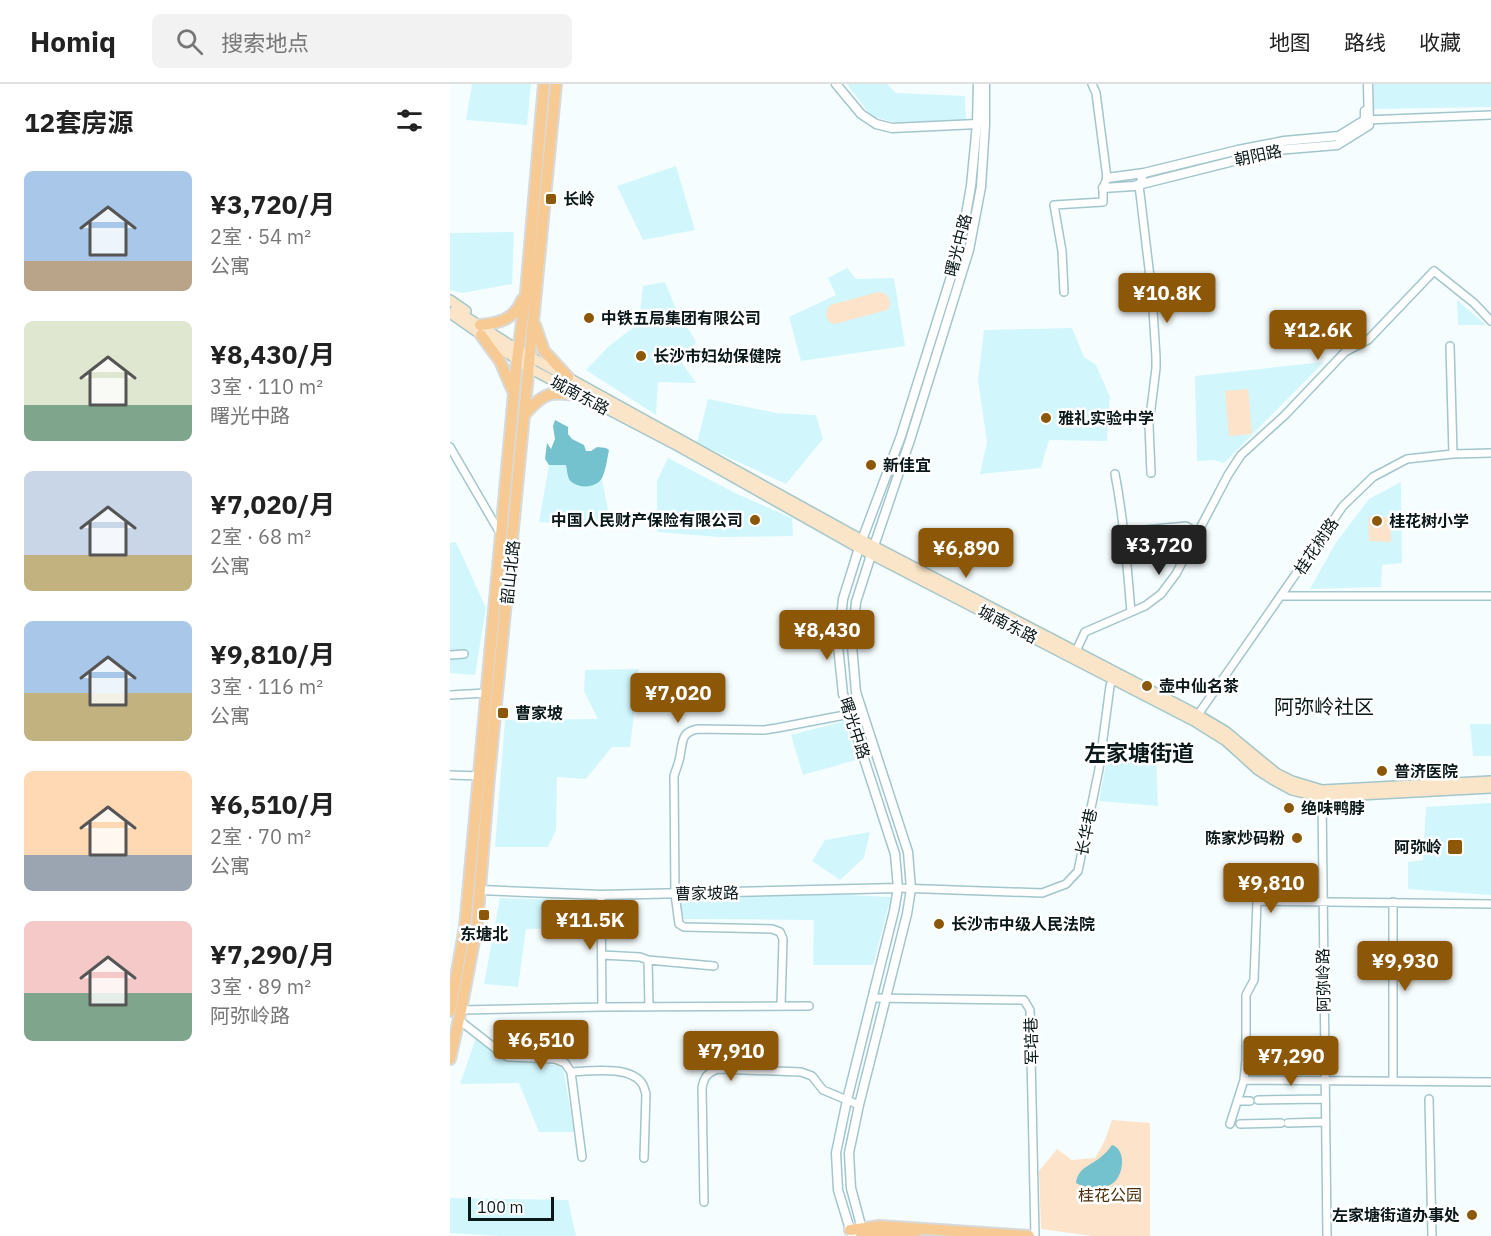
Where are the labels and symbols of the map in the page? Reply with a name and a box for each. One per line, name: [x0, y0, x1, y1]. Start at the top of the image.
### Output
street label: 朝阳路: [1232, 140, 1284, 170]
place label: 长岭: [563, 189, 595, 209]
marker: 长岭: [544, 192, 558, 206]
street label: 曙光中路: [941, 212, 975, 278]
pin: ¥10.8K: [1118, 273, 1216, 324]
place label: 中铁五局集团有限公司: [601, 308, 761, 328]
pin: ¥12.6K: [1269, 310, 1367, 361]
marker: 中铁五局集团有限公司: [582, 311, 596, 325]
place label: 长沙市妇幼保健院: [653, 346, 781, 366]
marker: 长沙市妇幼保健院: [634, 349, 648, 363]
street label: 城南东路: [547, 371, 613, 419]
place label: 雅礼实验中学: [1058, 408, 1154, 428]
marker: 雅礼实验中学: [1039, 411, 1053, 425]
place label: 新佳宜: [883, 455, 931, 475]
marker: 新佳宜: [864, 458, 878, 472]
place label: 中国人民财产保险有限公司: [551, 510, 743, 530]
place label: 桂花树小学: [1389, 511, 1469, 531]
marker: 中国人民财产保险有限公司: [748, 513, 762, 527]
street label: 桂花树路: [1290, 514, 1342, 578]
marker: 桂花树小学: [1370, 514, 1384, 528]
pin: ¥3,720: [1110, 525, 1208, 576]
pin: ¥6,890: [917, 528, 1015, 579]
street label: 韶山北路: [497, 539, 523, 605]
street label: 城南东路: [975, 601, 1041, 647]
pin: ¥8,430: [778, 610, 876, 661]
pin: ¥7,020: [629, 673, 727, 724]
place label: 壶中仙名茶: [1159, 676, 1239, 696]
marker: 壶中仙名茶: [1140, 679, 1154, 693]
district label: 阿弥岭社区: [1274, 693, 1374, 720]
street label: 曙光中路: [836, 694, 874, 762]
place label: 曹家坡: [515, 703, 563, 723]
marker: 曹家坡: [496, 706, 510, 720]
district label: 左家塘街道: [1084, 738, 1194, 767]
place label: 普济医院: [1394, 761, 1458, 781]
marker: 普济医院: [1375, 764, 1389, 778]
place label: 绝味鸭脖: [1301, 798, 1365, 818]
marker: 绝味鸭脖: [1282, 801, 1296, 815]
street label: 长华巷: [1071, 806, 1101, 858]
place label: 陈家炒码粉: [1205, 828, 1285, 848]
marker: 陈家炒码粉: [1290, 831, 1304, 845]
place label: 阿弥岭: [1394, 837, 1442, 857]
marker: 阿弥岭: [1446, 838, 1464, 856]
pin: ¥9,810: [1222, 863, 1320, 914]
street label: 曹家坡路: [675, 882, 739, 904]
pin: ¥11.5K: [541, 900, 639, 951]
marker: 东塘北: [477, 908, 491, 922]
place label: 长沙市中级人民法院: [951, 914, 1095, 934]
marker: 长沙市中级人民法院: [932, 917, 946, 931]
place label: 东塘北: [460, 924, 508, 944]
pin: ¥9,930: [1356, 941, 1454, 992]
street label: 阿弥岭路: [1312, 948, 1334, 1012]
street label: 军培巷: [1021, 1017, 1041, 1065]
pin: ¥6,510: [492, 1020, 590, 1071]
pin: ¥7,910: [682, 1031, 780, 1082]
pin: ¥7,290: [1242, 1036, 1340, 1087]
park label: 桂花公园: [1078, 1185, 1142, 1205]
scale bar: [468, 1194, 554, 1222]
place label: 左家塘街道办事处: [1332, 1205, 1460, 1225]
marker: 左家塘街道办事处: [1465, 1208, 1479, 1222]

